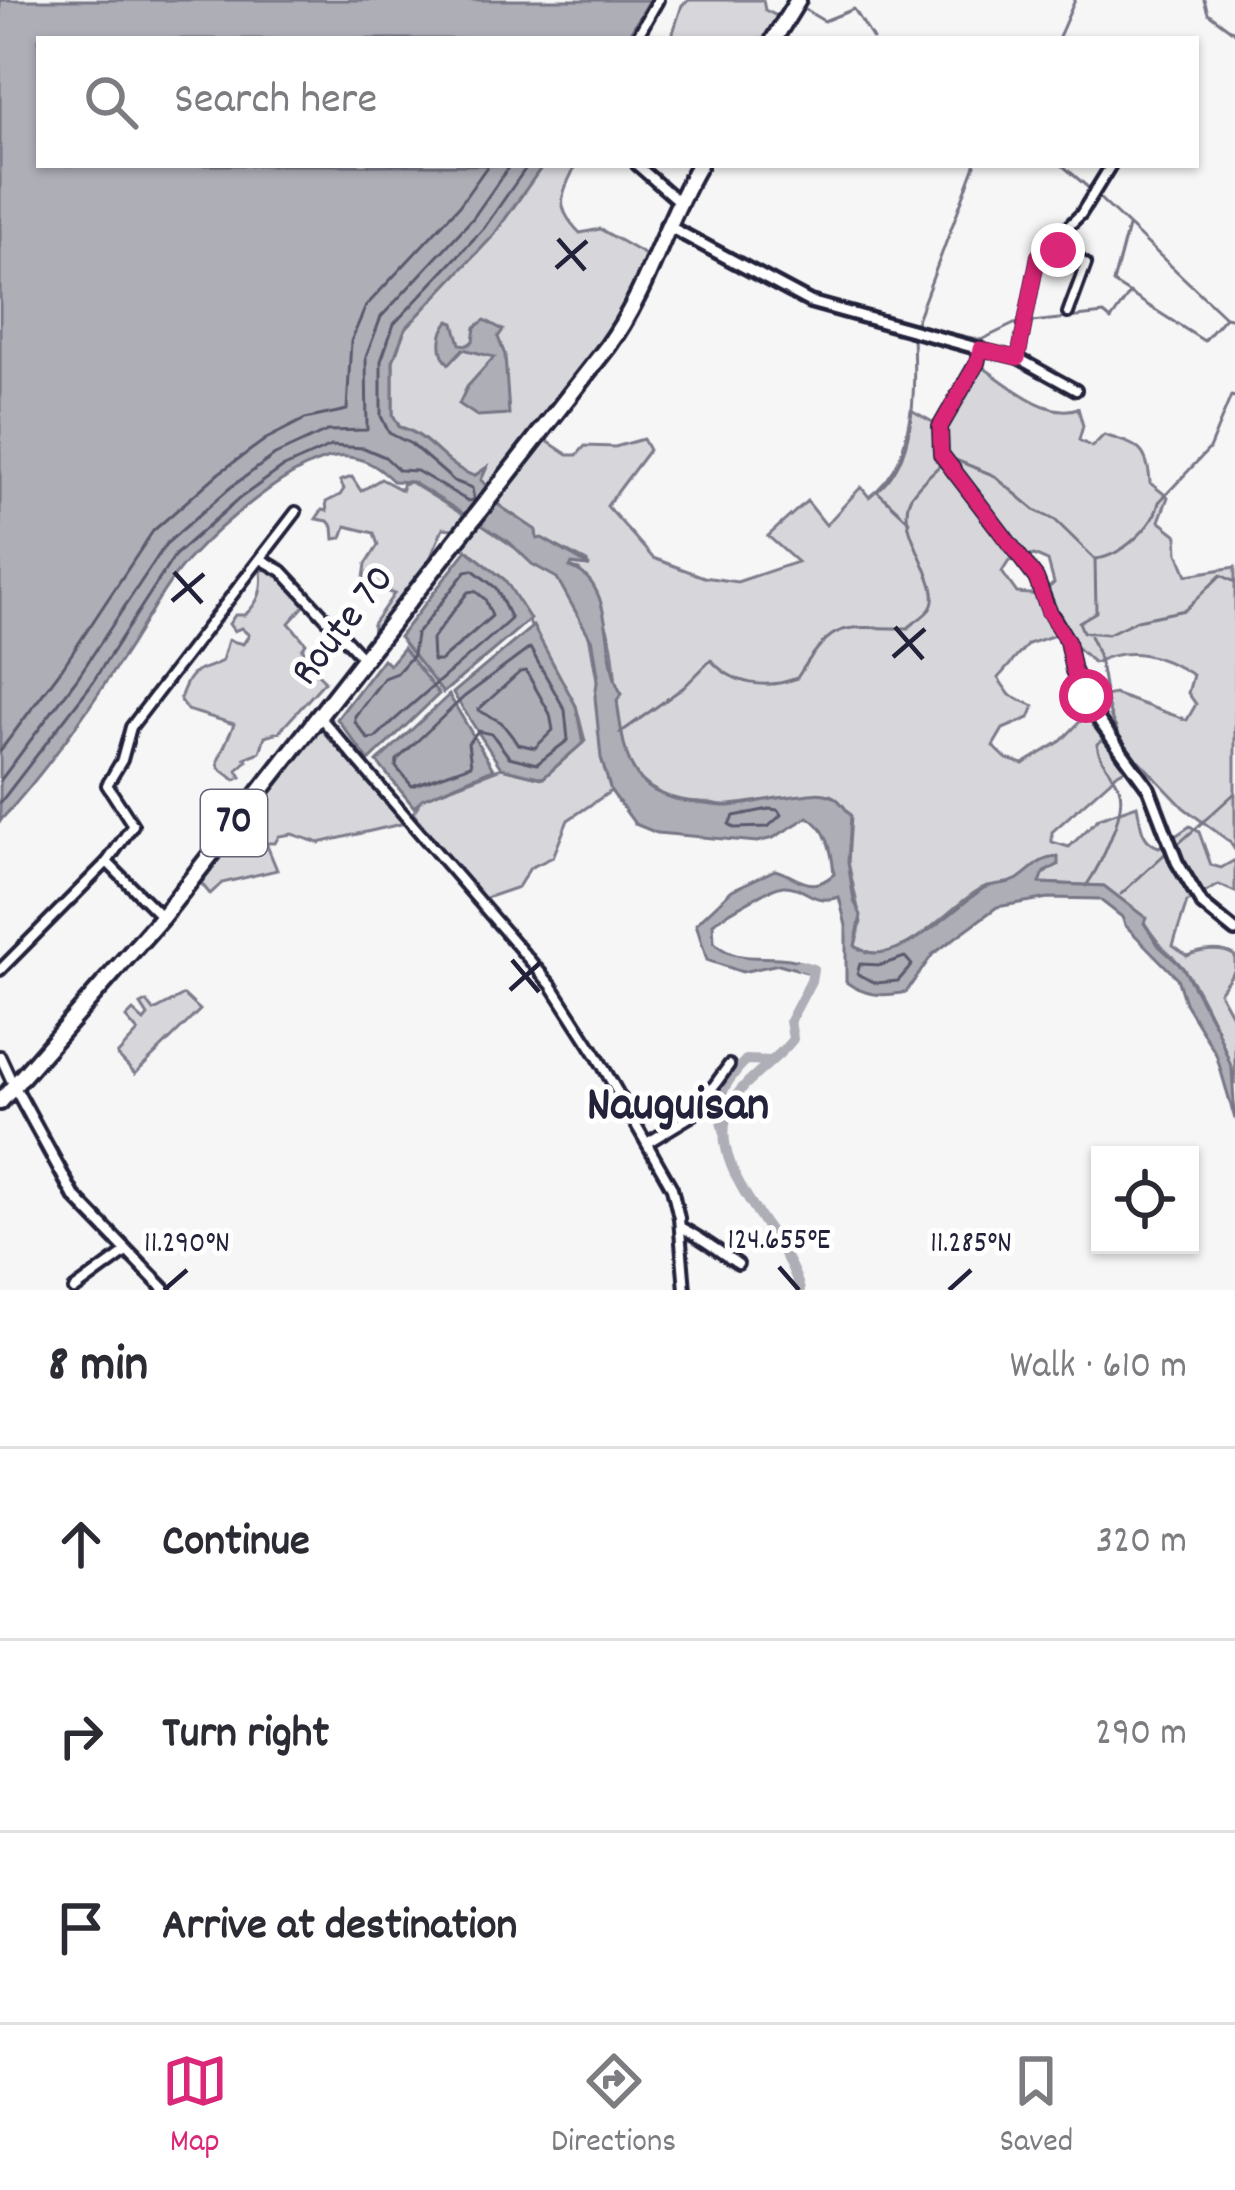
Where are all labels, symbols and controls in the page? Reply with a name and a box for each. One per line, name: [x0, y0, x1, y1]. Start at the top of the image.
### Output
search box: [36, 36, 1199, 168]
icon: search: [78, 69, 144, 135]
text: Search here: [174, 70, 377, 134]
route end: [1031, 223, 1085, 277]
street label: Route 70: [278, 553, 412, 701]
route start: [1059, 669, 1113, 723]
road number: 70: [201, 790, 267, 856]
district label: Nauguisan: [587, 1074, 769, 1143]
map controls: [1091, 1146, 1199, 1254]
button: locate: [1091, 1146, 1199, 1254]
text: 124.655°E: [728, 1221, 831, 1264]
text: 11.290°N: [144, 1224, 230, 1267]
text: 11.285°N: [930, 1224, 1012, 1267]
text: 8 min: [48, 1332, 148, 1404]
text: Walk · 610 m: [1010, 1341, 1187, 1396]
icon: ahead: [48, 1511, 114, 1577]
text: Continue: [162, 1512, 310, 1576]
text: 320 m: [1096, 1516, 1187, 1571]
icon: right: [48, 1703, 114, 1769]
text: Turn right: [162, 1704, 329, 1768]
text: 290 m: [1095, 1708, 1187, 1763]
icon: arrive: [48, 1895, 114, 1961]
text: Arrive at destination: [162, 1896, 517, 1960]
tab: Map: [162, 2048, 228, 2167]
tab: Directions: [551, 2048, 676, 2167]
tab: Saved: [1000, 2048, 1073, 2167]

